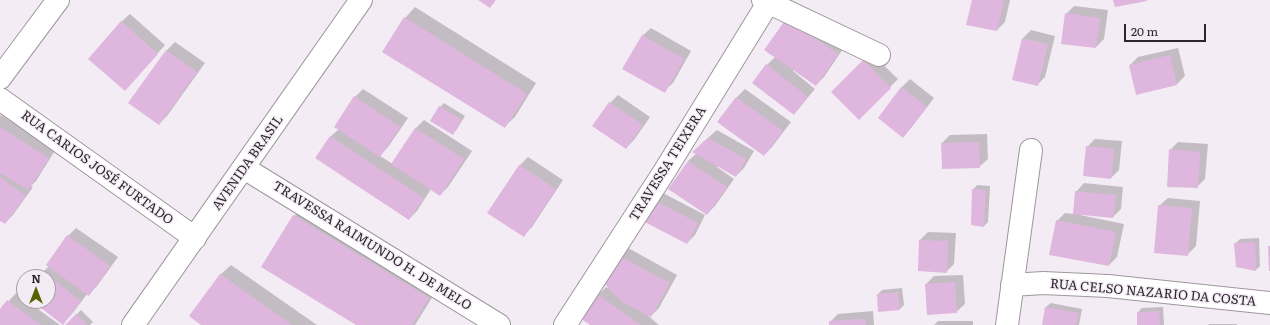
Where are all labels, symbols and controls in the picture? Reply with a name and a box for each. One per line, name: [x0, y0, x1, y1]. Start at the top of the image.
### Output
scale bar: [1126, 16, 1208, 42]
text: 20 m: [1131, 22, 1158, 40]
street label: TRAVESSA TEIXERA: [626, 104, 710, 224]
street label: RUA CARIOS JOSÉ FURTADO: [18, 108, 176, 228]
street label: AVENIDA BRASIL: [209, 112, 287, 214]
street label: TRAVESSA RAIMUNDO H. DE MELO: [270, 178, 474, 314]
north arrow: [16, 269, 56, 309]
text: N: [31, 270, 41, 286]
street label: RUA CELSO NAZARIO DA COSTA: [1049, 276, 1257, 310]

